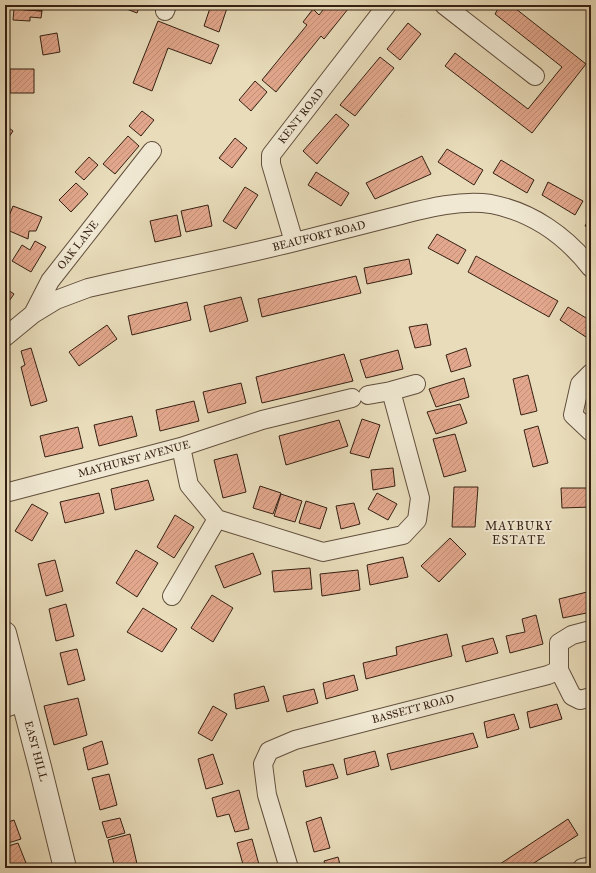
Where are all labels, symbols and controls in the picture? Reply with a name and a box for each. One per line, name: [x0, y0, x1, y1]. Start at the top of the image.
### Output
street label: KENT ROAD: [275, 85, 327, 146]
street label: OAK LANE: [55, 218, 101, 272]
street label: BEAUFORT ROAD: [271, 218, 367, 254]
street label: MAYHURST AVENUE: [76, 438, 192, 480]
district label: MAYBURY ESTATE: [485, 519, 553, 547]
street label: BASSETT ROAD: [370, 692, 456, 726]
street label: EAST HILL: [22, 719, 50, 783]

